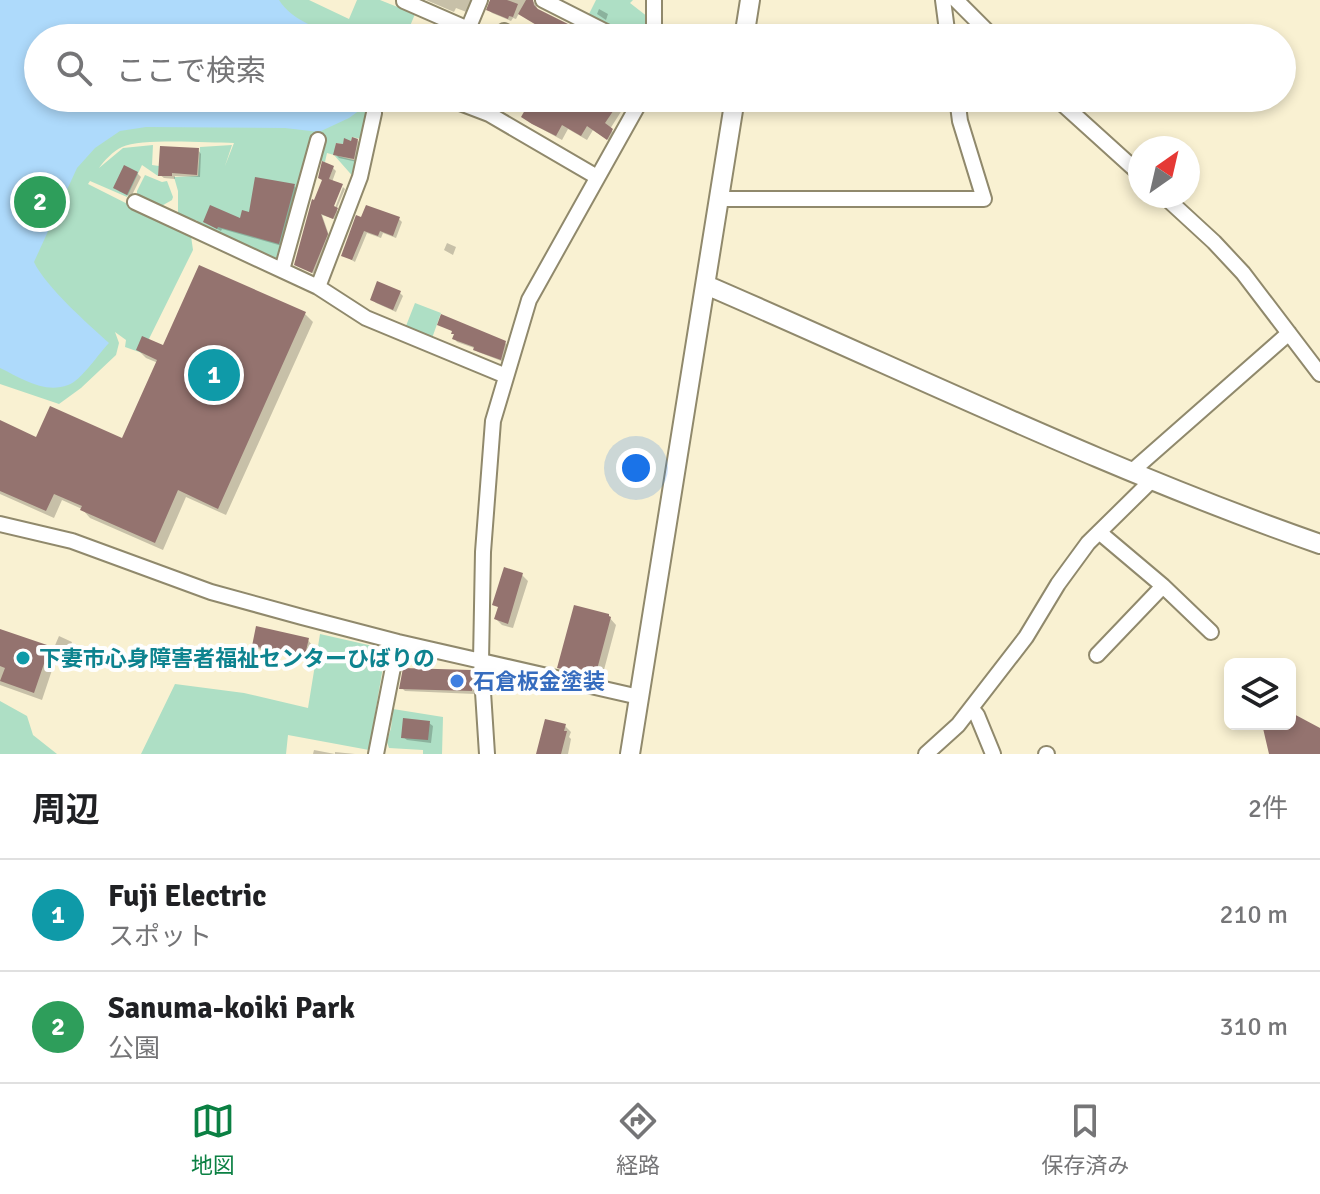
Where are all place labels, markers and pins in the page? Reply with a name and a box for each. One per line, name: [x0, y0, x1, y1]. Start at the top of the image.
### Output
pin: 2: [14, 172, 66, 232]
pin: 1: [188, 345, 240, 405]
place label: 下妻市心身障害者福祉センターひばりの: [39, 645, 435, 672]
marker: 下妻市心身障害者福祉センターひばりの: [14, 649, 32, 667]
place label: 石倉板金塗装: [473, 668, 605, 695]
marker: 石倉板金塗装: [448, 672, 466, 690]

